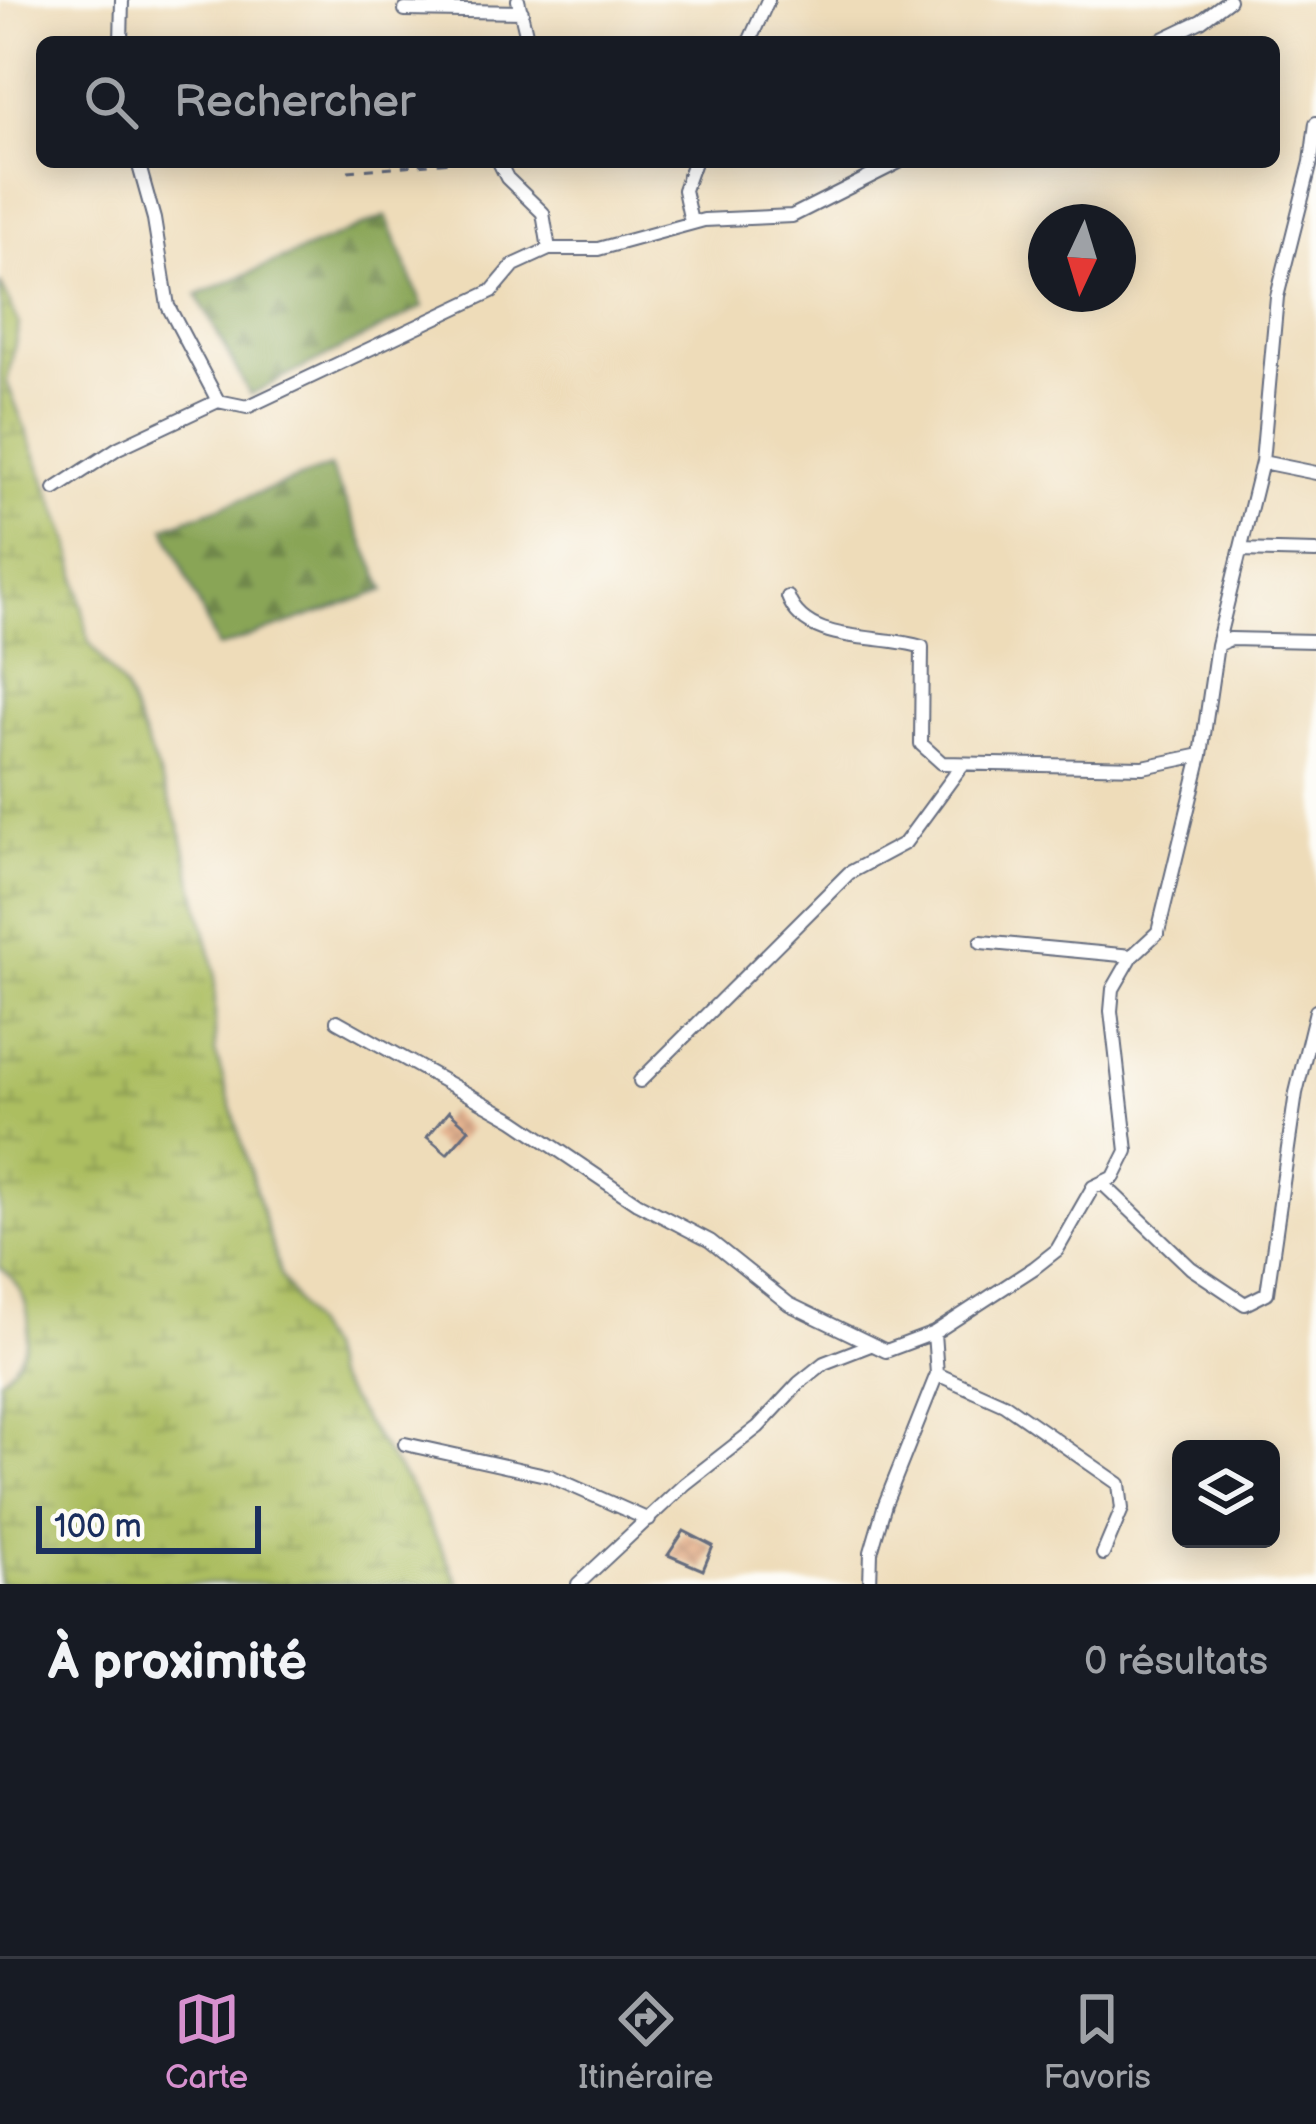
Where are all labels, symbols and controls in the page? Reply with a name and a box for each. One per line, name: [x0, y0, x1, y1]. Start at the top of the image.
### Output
search box: [36, 36, 1280, 168]
icon: search: [78, 69, 144, 135]
text: Rechercher: [174, 75, 415, 130]
north arrow: [1028, 204, 1136, 312]
map controls: [1172, 1440, 1280, 1548]
button: layers: [1172, 1440, 1280, 1548]
scale bar: [36, 1500, 261, 1553]
text: 100 m: [54, 1507, 142, 1547]
text: À proximité: [48, 1632, 307, 1693]
text: 0 résultats: [1084, 1639, 1268, 1686]
tab: Carte: [165, 1986, 248, 2098]
tab: Itinéraire: [578, 1986, 713, 2098]
tab: Favoris: [1043, 1986, 1151, 2098]

